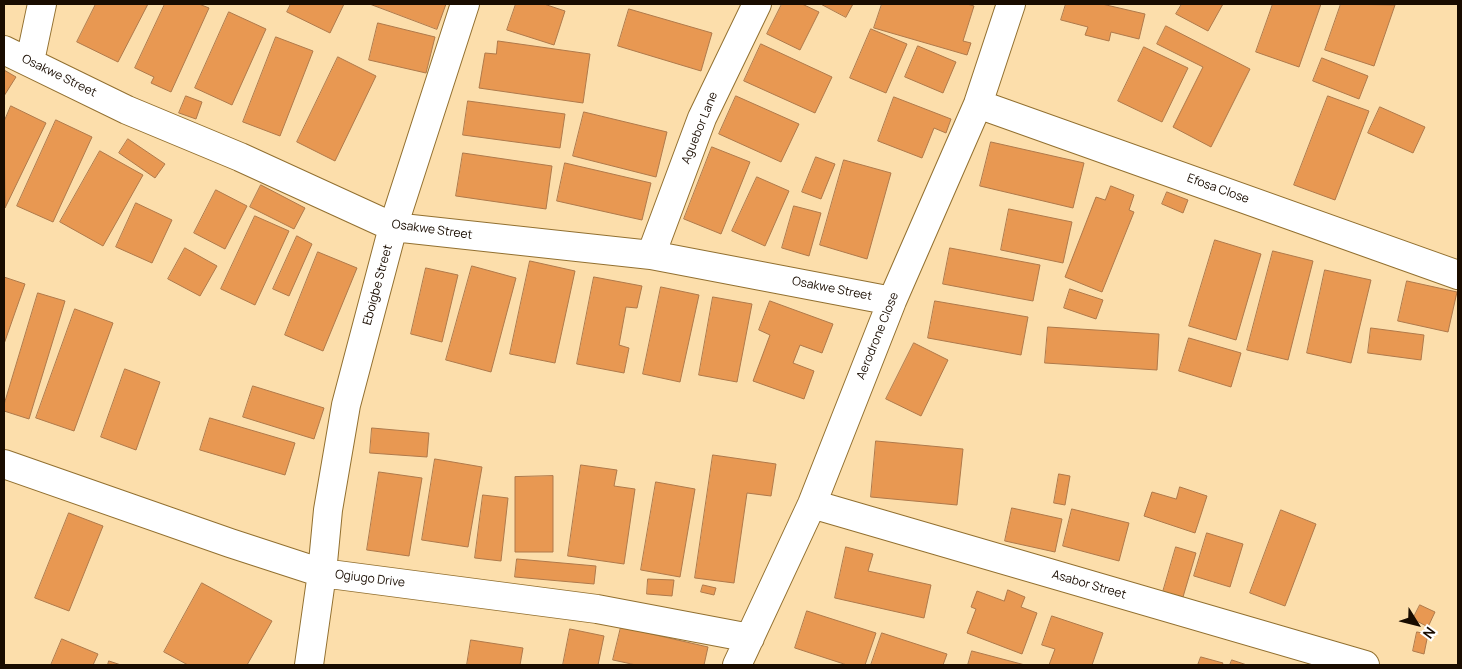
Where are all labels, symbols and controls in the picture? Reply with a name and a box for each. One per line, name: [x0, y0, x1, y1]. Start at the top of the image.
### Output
street label: Osakwe Street: [19, 52, 99, 100]
street label: Aguebor Lane: [679, 90, 721, 166]
street label: Efosa Close: [1185, 171, 1251, 207]
street label: Osakwe Street: [391, 217, 473, 243]
street label: Eboigbe Street: [360, 243, 396, 327]
street label: Osakwe Street: [791, 274, 873, 304]
street label: Aerodrone Close: [854, 290, 902, 382]
street label: Ogiugo Drive: [334, 568, 406, 590]
street label: Asabor Street: [1050, 568, 1128, 602]
north arrow: [1392, 599, 1442, 649]
text: N: [1419, 623, 1440, 643]

